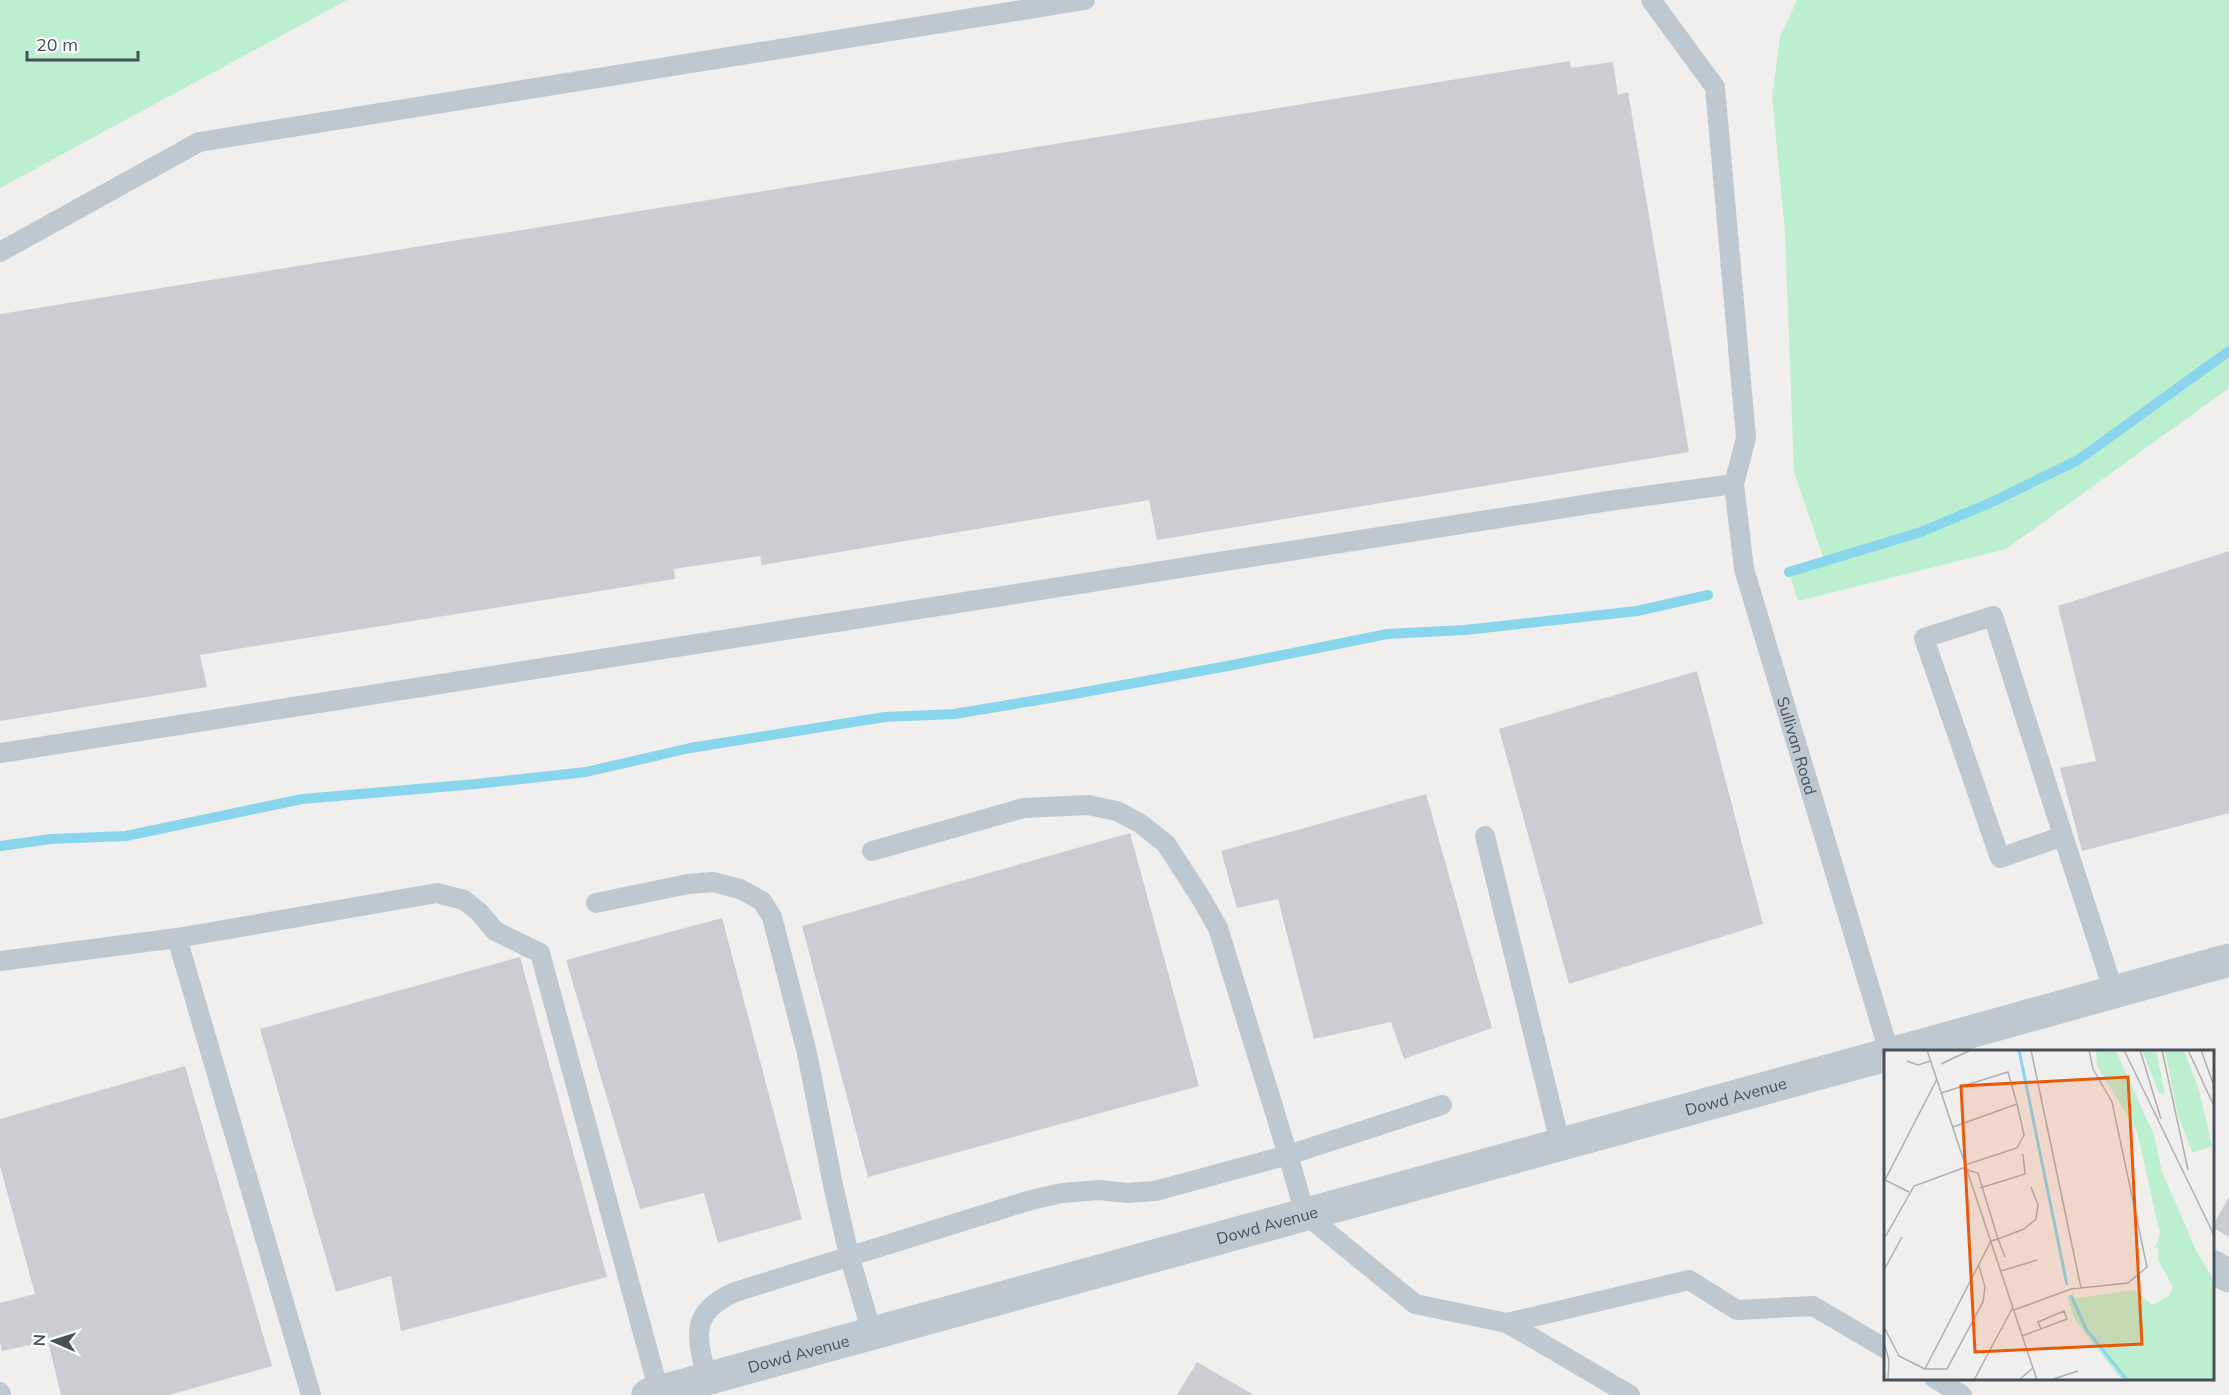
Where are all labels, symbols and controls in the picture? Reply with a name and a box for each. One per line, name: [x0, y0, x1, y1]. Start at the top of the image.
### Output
scale bar: [27, 24, 138, 62]
text: 20 m: [36, 33, 78, 56]
street label: Sullivan Road: [1773, 694, 1821, 797]
inset map: [1884, 1050, 2214, 1380]
street label: Dowd Avenue: [1683, 1073, 1789, 1120]
street label: Dowd Avenue: [1214, 1202, 1320, 1248]
north arrow: [24, 1311, 84, 1371]
street label: Dowd Avenue: [745, 1330, 851, 1377]
text: N: [29, 1334, 49, 1347]

